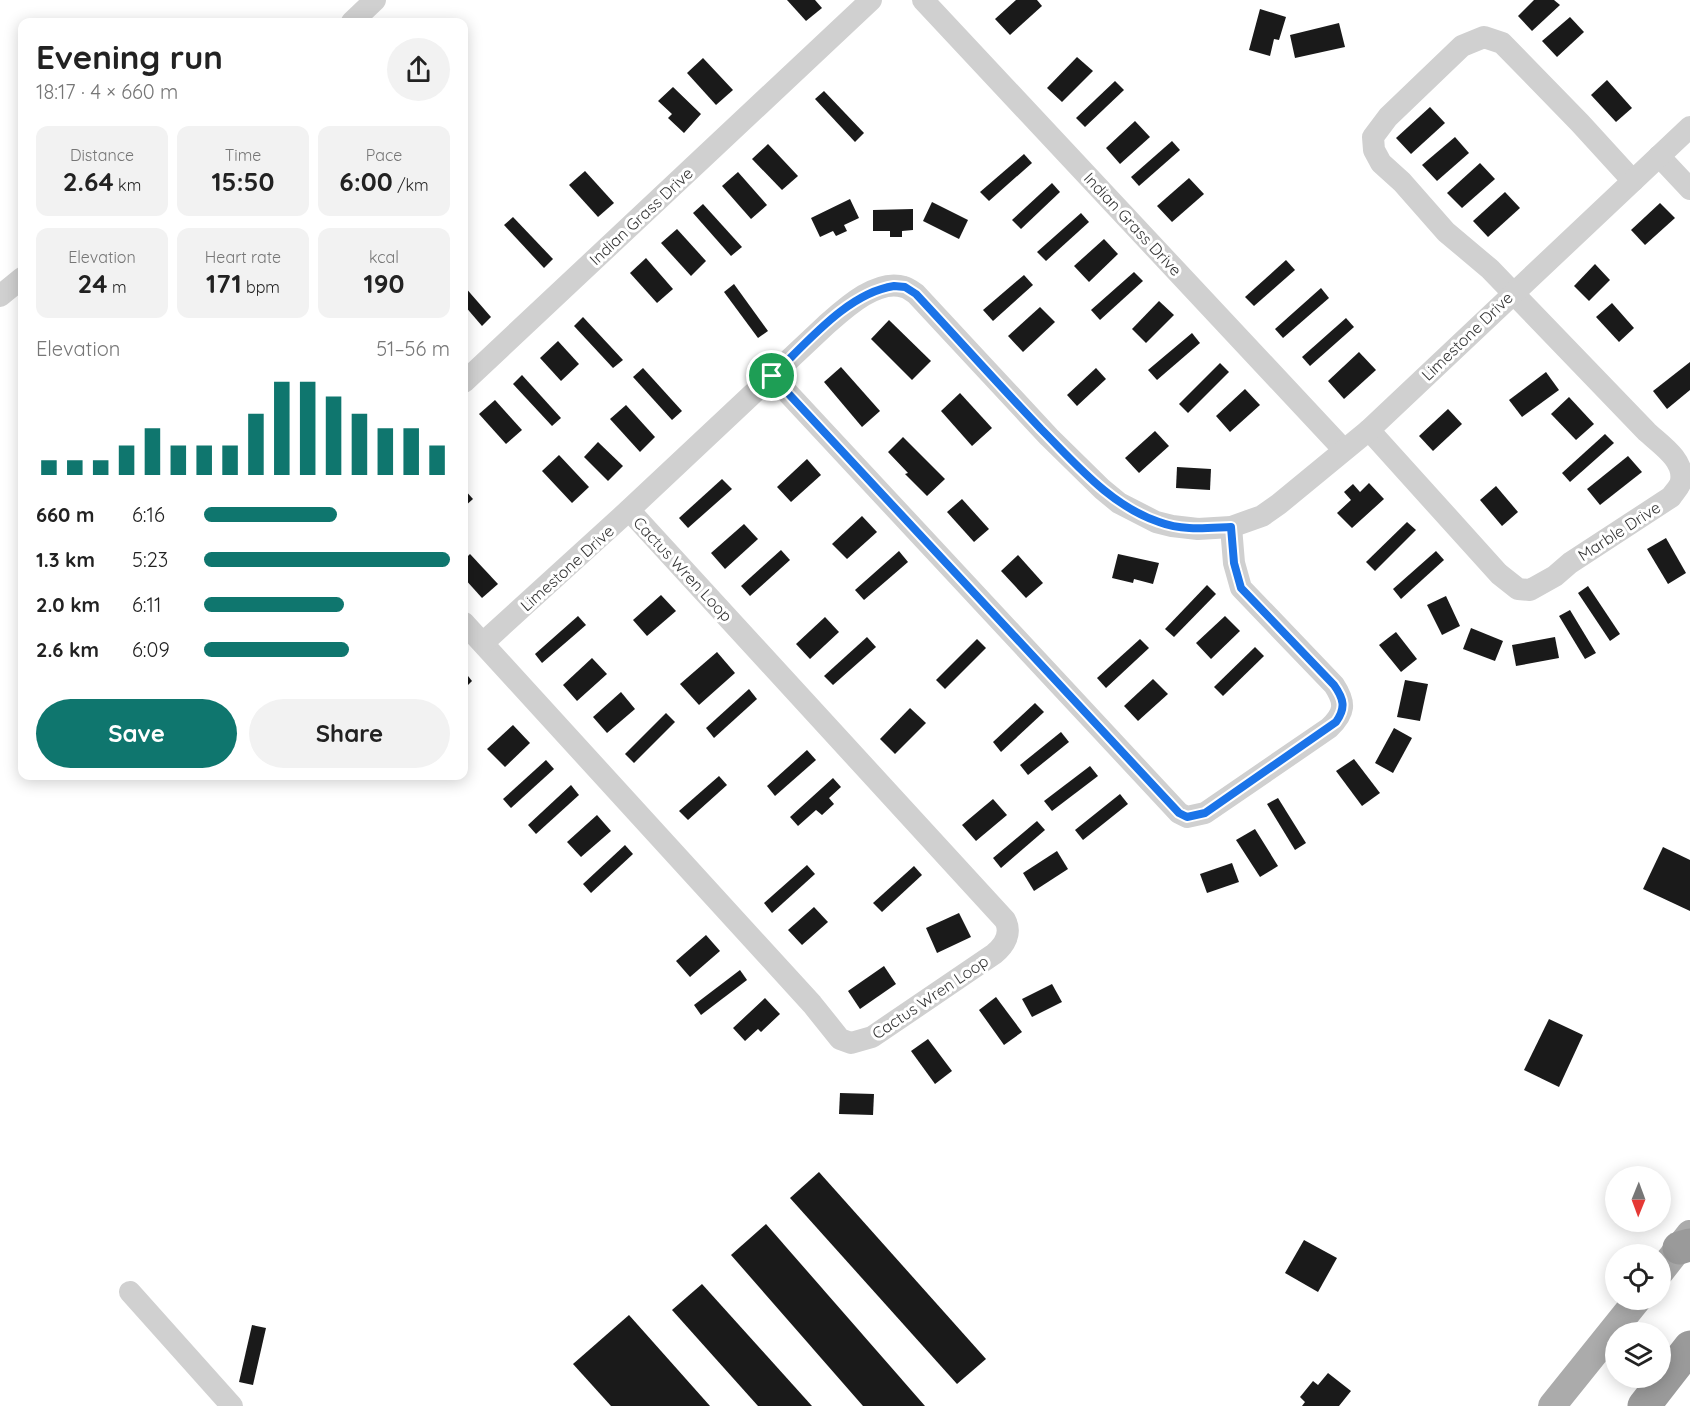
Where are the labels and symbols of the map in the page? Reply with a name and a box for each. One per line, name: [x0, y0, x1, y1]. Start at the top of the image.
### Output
street label: Indian Grass Drive: [585, 163, 697, 269]
street label: Indian Grass Drive: [1080, 168, 1186, 280]
street label: Limestone Drive: [1417, 287, 1517, 385]
pin: [746, 350, 797, 401]
street label: Marble Drive: [1574, 497, 1664, 565]
street label: Cactus Wren Loop: [629, 512, 737, 626]
street label: Limestone Drive: [516, 521, 618, 615]
street label: Cactus Wren Loop: [868, 951, 992, 1043]
north arrow: [1605, 1166, 1671, 1232]

